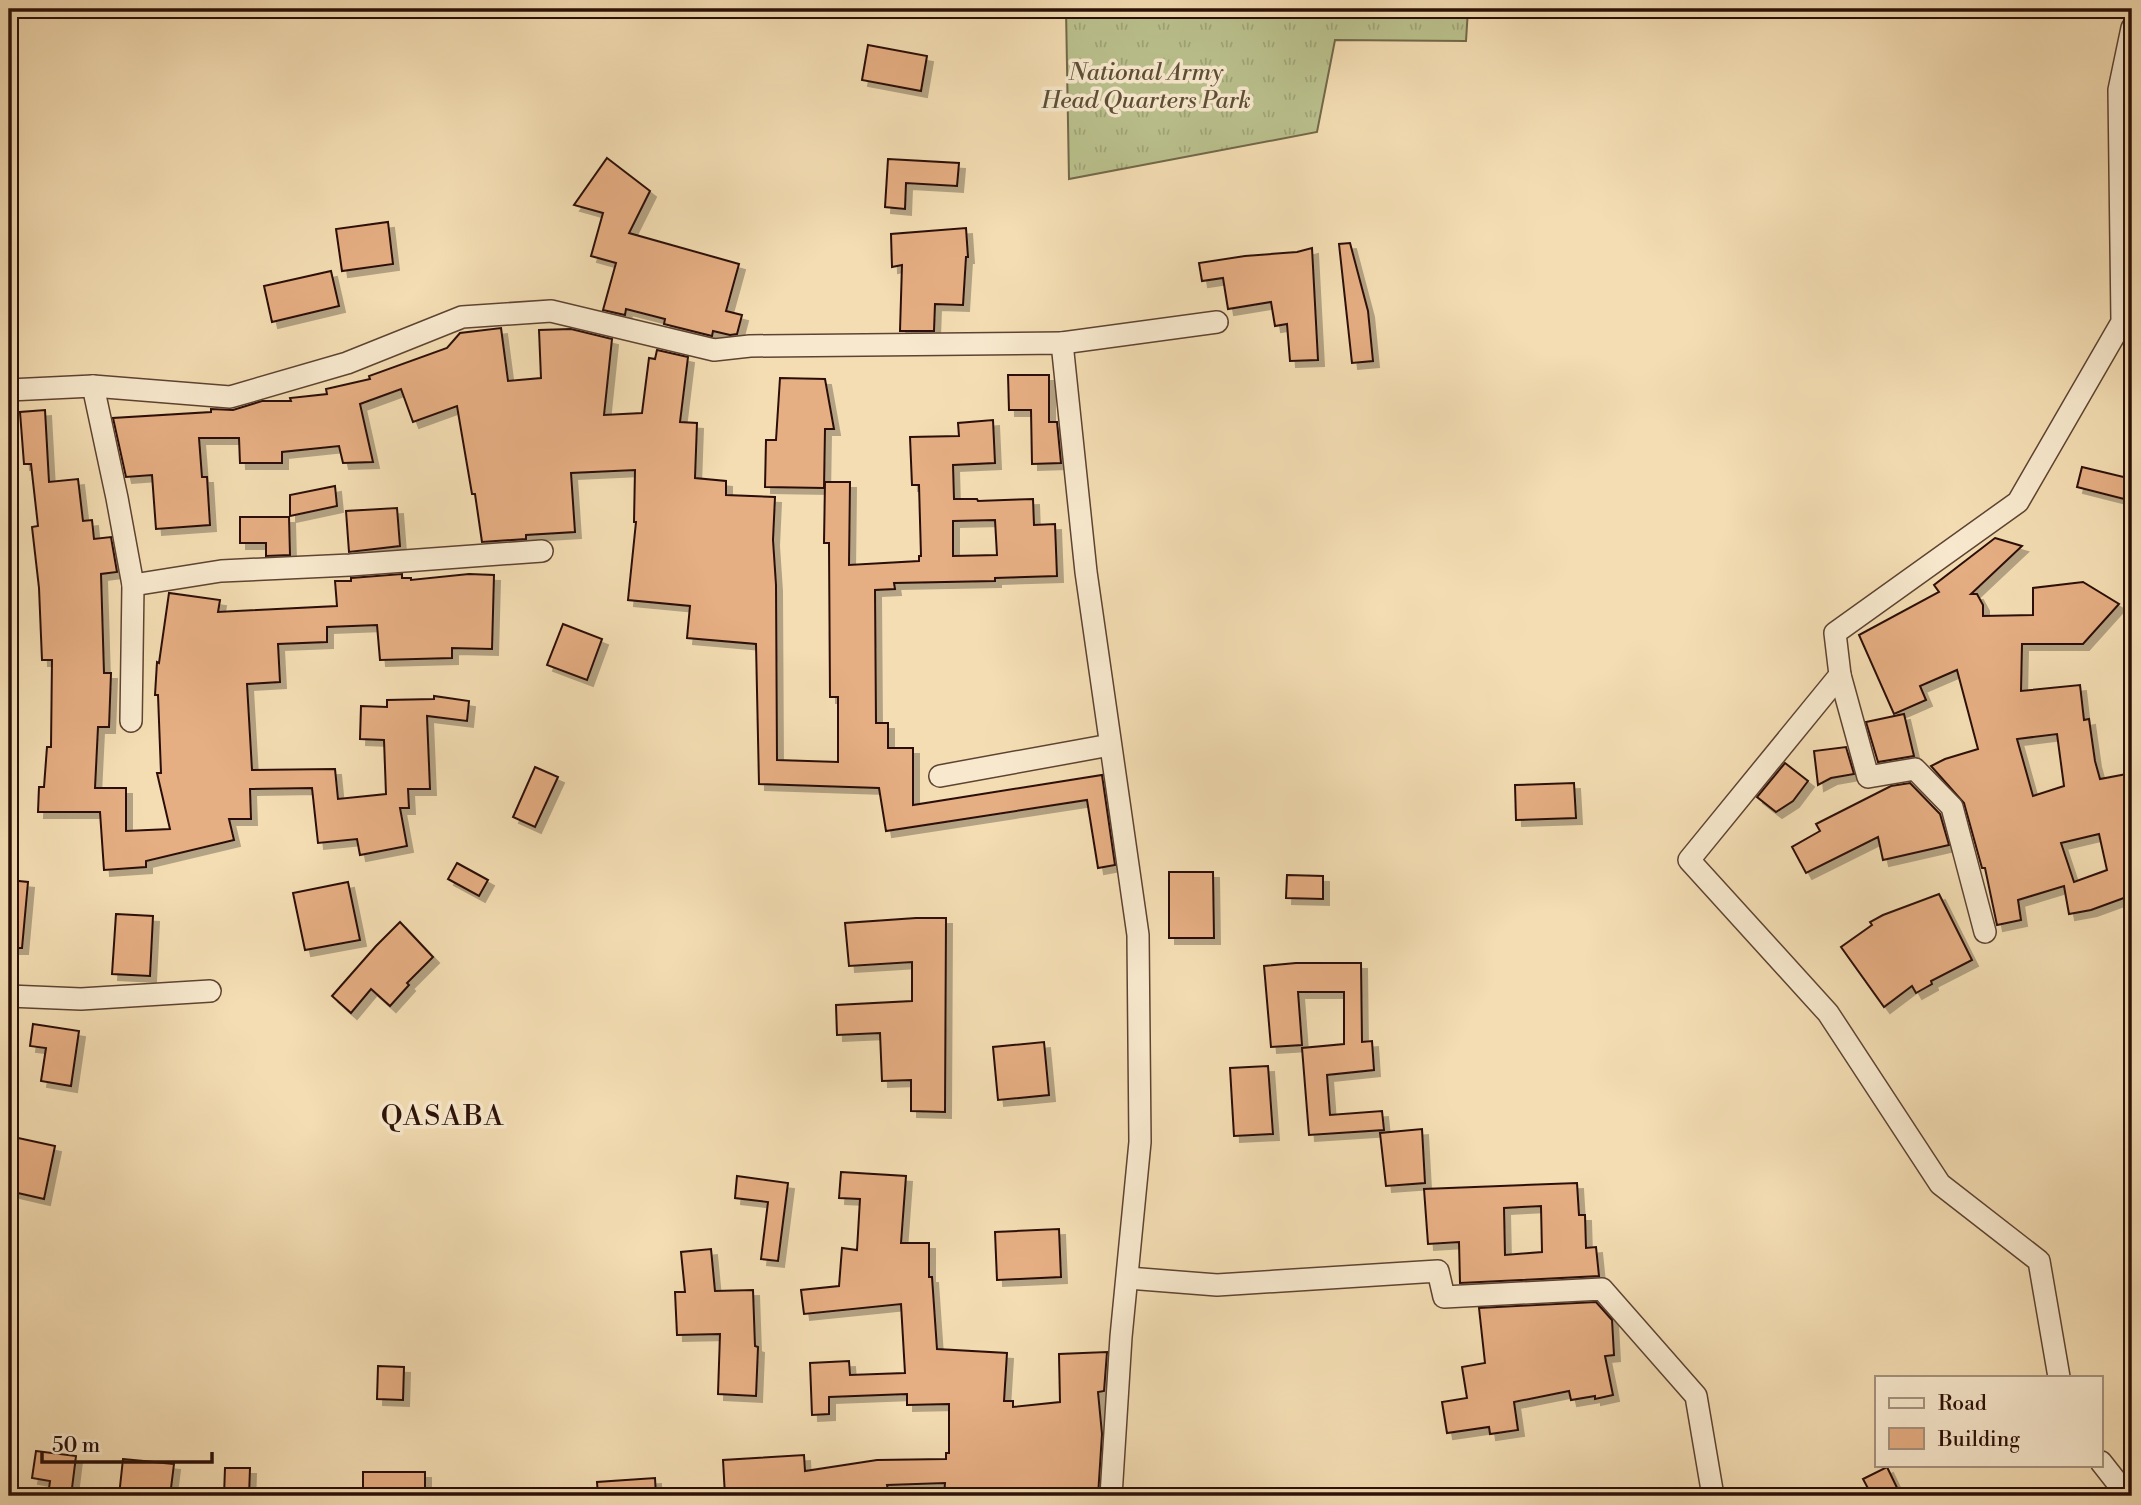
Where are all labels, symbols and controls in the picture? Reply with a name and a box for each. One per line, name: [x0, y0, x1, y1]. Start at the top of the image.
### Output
park label: National Army Head Quarters Park: [1040, 58, 1251, 116]
district label: QASABA: [381, 1099, 505, 1134]
legend: [1875, 1376, 2102, 1466]
text: Road: [1938, 1391, 1987, 1417]
scale bar: [42, 1421, 212, 1465]
text: Building: [1937, 1427, 2020, 1453]
text: 50 m: [52, 1433, 100, 1459]

